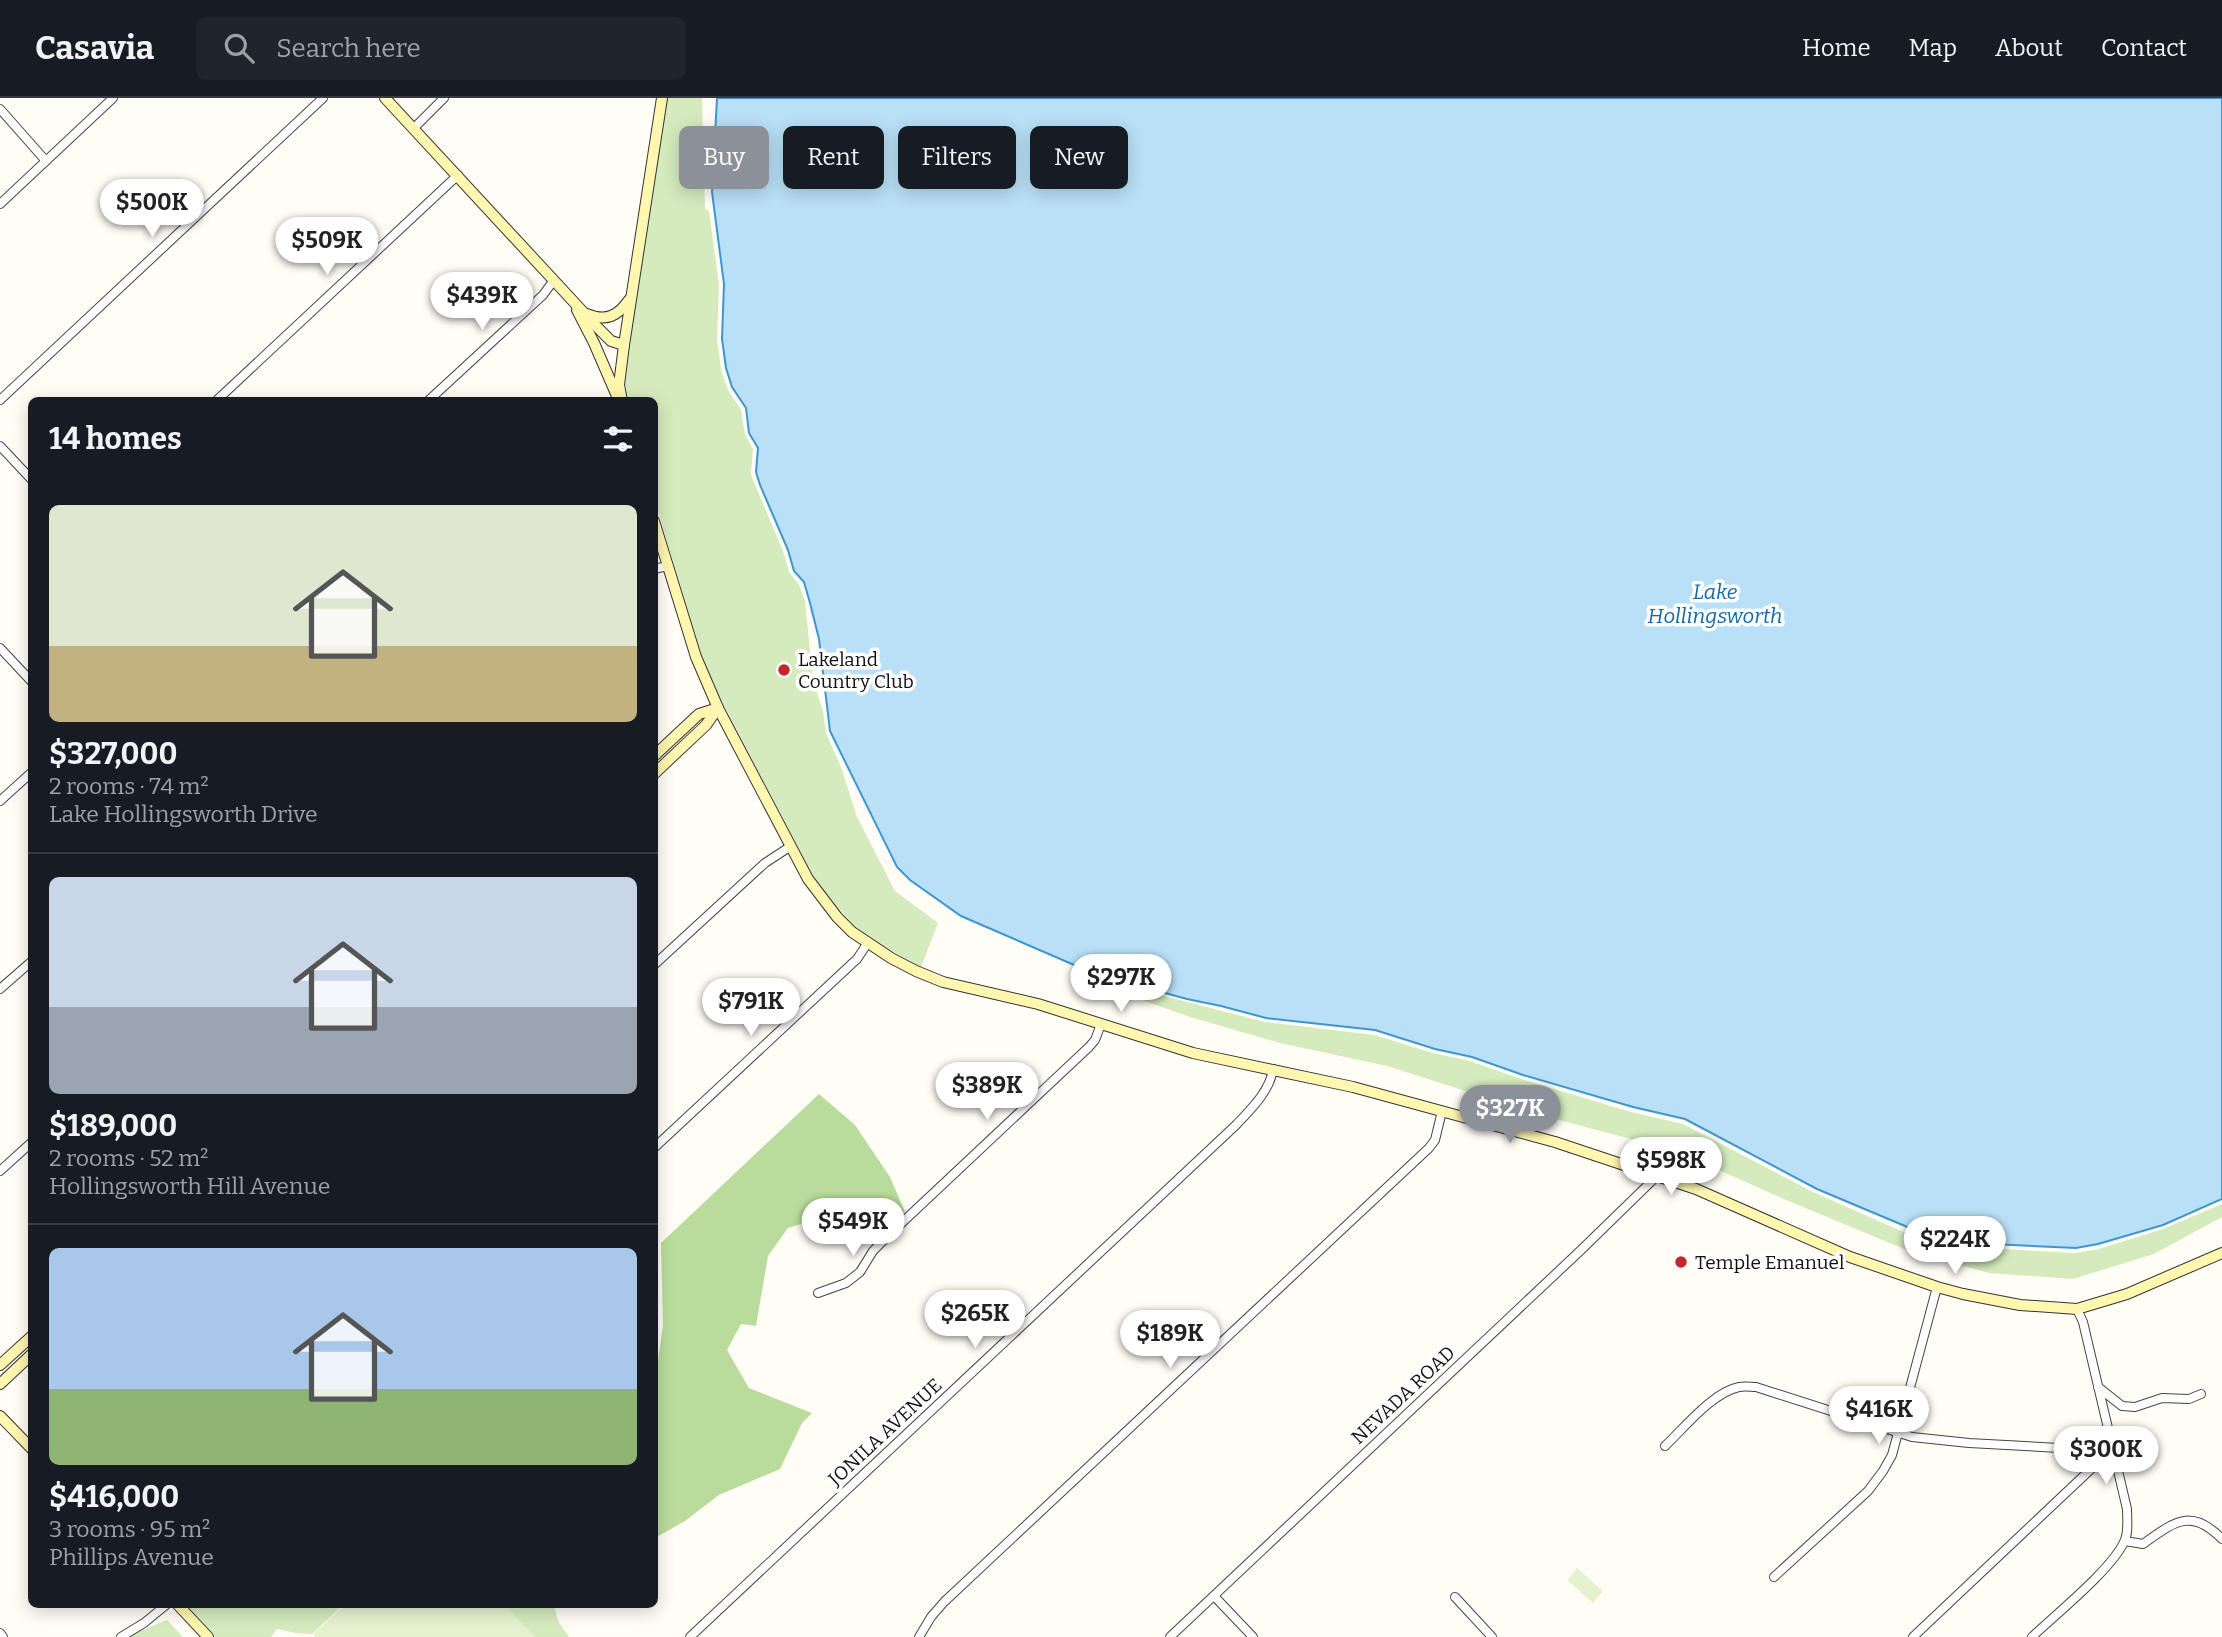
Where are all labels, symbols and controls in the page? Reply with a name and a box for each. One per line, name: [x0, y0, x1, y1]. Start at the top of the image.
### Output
search box: [196, 17, 686, 80]
text: Casavia: [35, 28, 154, 68]
icon: search: [220, 29, 258, 67]
text: Search here: [276, 33, 421, 64]
text: Home: [1802, 34, 1871, 62]
text: Map: [1909, 34, 1957, 62]
text: About: [1995, 34, 2063, 62]
text: Contact: [2101, 34, 2187, 62]
chip: Buy: [679, 126, 769, 189]
chip: Rent: [783, 126, 884, 189]
chip: Filters: [898, 126, 1016, 189]
chip: New: [1030, 126, 1128, 189]
pin: $500K: [103, 180, 201, 239]
text: $500K: [116, 188, 188, 216]
pin: $509K: [278, 218, 376, 277]
text: $509K: [291, 226, 363, 254]
pin: $439K: [433, 272, 531, 332]
text: $439K: [446, 281, 518, 309]
icon: filters: [599, 420, 637, 458]
text: 14 homes: [49, 421, 182, 457]
icon: home: [280, 551, 406, 677]
water label: Lake Hollingsworth: [1648, 579, 1782, 629]
place label: Lakeland Country Club: [798, 648, 914, 693]
marker: Lakeland Country Club: [776, 662, 792, 678]
text: $327,000: [49, 736, 178, 772]
text: 2 rooms · 74 m²: [49, 772, 209, 800]
text: Lake Hollingsworth Drive: [49, 800, 318, 828]
icon: home: [280, 923, 406, 1049]
pin: $297K: [1072, 954, 1170, 1014]
text: $297K: [1086, 963, 1156, 991]
pin: $791K: [702, 978, 800, 1038]
text: $791K: [718, 987, 784, 1015]
pin: $389K: [938, 1062, 1036, 1122]
text: $389K: [951, 1071, 1023, 1099]
pin: $327K: [1461, 1086, 1559, 1145]
text: $327K: [1476, 1094, 1544, 1122]
text: $189,000: [49, 1108, 177, 1144]
pin: $598K: [1622, 1138, 1720, 1197]
text: 2 rooms · 52 m²: [49, 1144, 208, 1172]
text: $598K: [1636, 1146, 1706, 1174]
text: Hollingsworth Hill Avenue: [49, 1172, 330, 1200]
pin: $549K: [804, 1198, 902, 1258]
text: $549K: [818, 1207, 888, 1235]
pin: $224K: [1906, 1216, 2004, 1276]
text: $224K: [1920, 1225, 1990, 1253]
place label: Temple Emanuel: [1695, 1251, 1844, 1274]
marker: Temple Emanuel: [1673, 1254, 1689, 1270]
pin: $265K: [926, 1290, 1024, 1350]
icon: home: [280, 1294, 406, 1420]
text: $265K: [940, 1299, 1010, 1327]
pin: $189K: [1121, 1310, 1219, 1370]
text: $189K: [1136, 1319, 1204, 1347]
street label: NEVADA ROAD: [1346, 1341, 1460, 1449]
street label: JONILA AVENUE: [823, 1374, 946, 1491]
pin: $416K: [1830, 1386, 1928, 1446]
text: $416K: [1845, 1395, 1913, 1423]
pin: $300K: [2057, 1426, 2155, 1486]
text: $300K: [2070, 1435, 2142, 1463]
text: $416,000: [49, 1479, 179, 1515]
text: 3 rooms · 95 m²: [49, 1515, 210, 1543]
text: Phillips Avenue: [49, 1543, 214, 1571]

